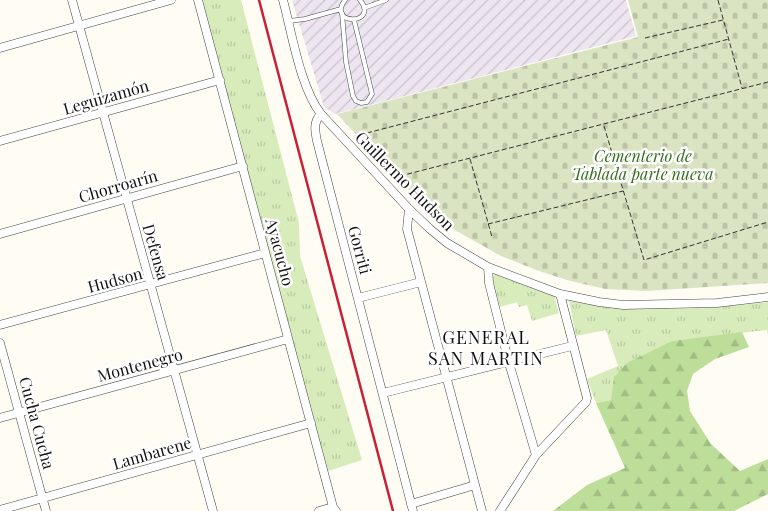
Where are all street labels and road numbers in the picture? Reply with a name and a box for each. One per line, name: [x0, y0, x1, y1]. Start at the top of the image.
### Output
street label: Leguizamón: [61, 74, 151, 119]
street label: Guillermo Hudson: [351, 126, 460, 235]
street label: Chorroarín: [76, 164, 160, 207]
street label: Ayacucho: [261, 215, 300, 288]
street label: Defensa: [138, 221, 175, 282]
street label: Gorriti: [344, 223, 377, 277]
street label: Hudson: [85, 262, 145, 297]
street label: Montenegro: [95, 343, 185, 386]
street label: Cucha Cucha: [15, 374, 60, 471]
street label: Lambarene: [110, 431, 194, 474]

